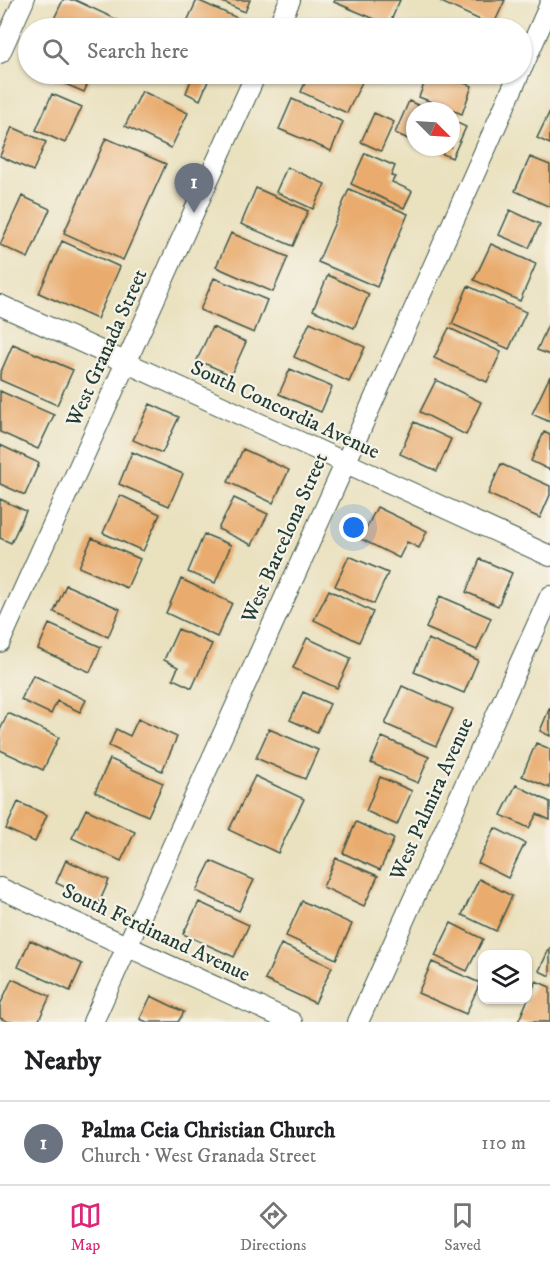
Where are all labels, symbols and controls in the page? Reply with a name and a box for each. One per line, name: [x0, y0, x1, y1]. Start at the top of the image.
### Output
search box: [18, 18, 532, 84]
icon: search: [39, 35, 72, 68]
text: Search here: [87, 38, 189, 65]
north arrow: [406, 102, 460, 156]
pin: 1: [174, 164, 214, 213]
street label: West Granada Street: [60, 265, 154, 432]
street label: South Concordia Avenue: [186, 355, 384, 465]
street label: West Barcelona Street: [235, 449, 334, 628]
your location: [339, 513, 368, 542]
street label: West Palmira Avenue: [384, 713, 480, 885]
street label: South Ferdinand Avenue: [58, 878, 254, 988]
map controls: [478, 950, 532, 1004]
button: layers: [478, 950, 532, 1004]
text: Nearby: [24, 1045, 101, 1078]
text: Palma Ceia Christian Church: [81, 1117, 335, 1144]
text: 1: [40, 1131, 47, 1156]
text: 110 m: [481, 1131, 526, 1156]
text: Church · West Granada Street: [81, 1144, 316, 1169]
tab: Map: [69, 1199, 102, 1255]
tab: Directions: [240, 1199, 306, 1255]
tab: Saved: [444, 1199, 481, 1255]

